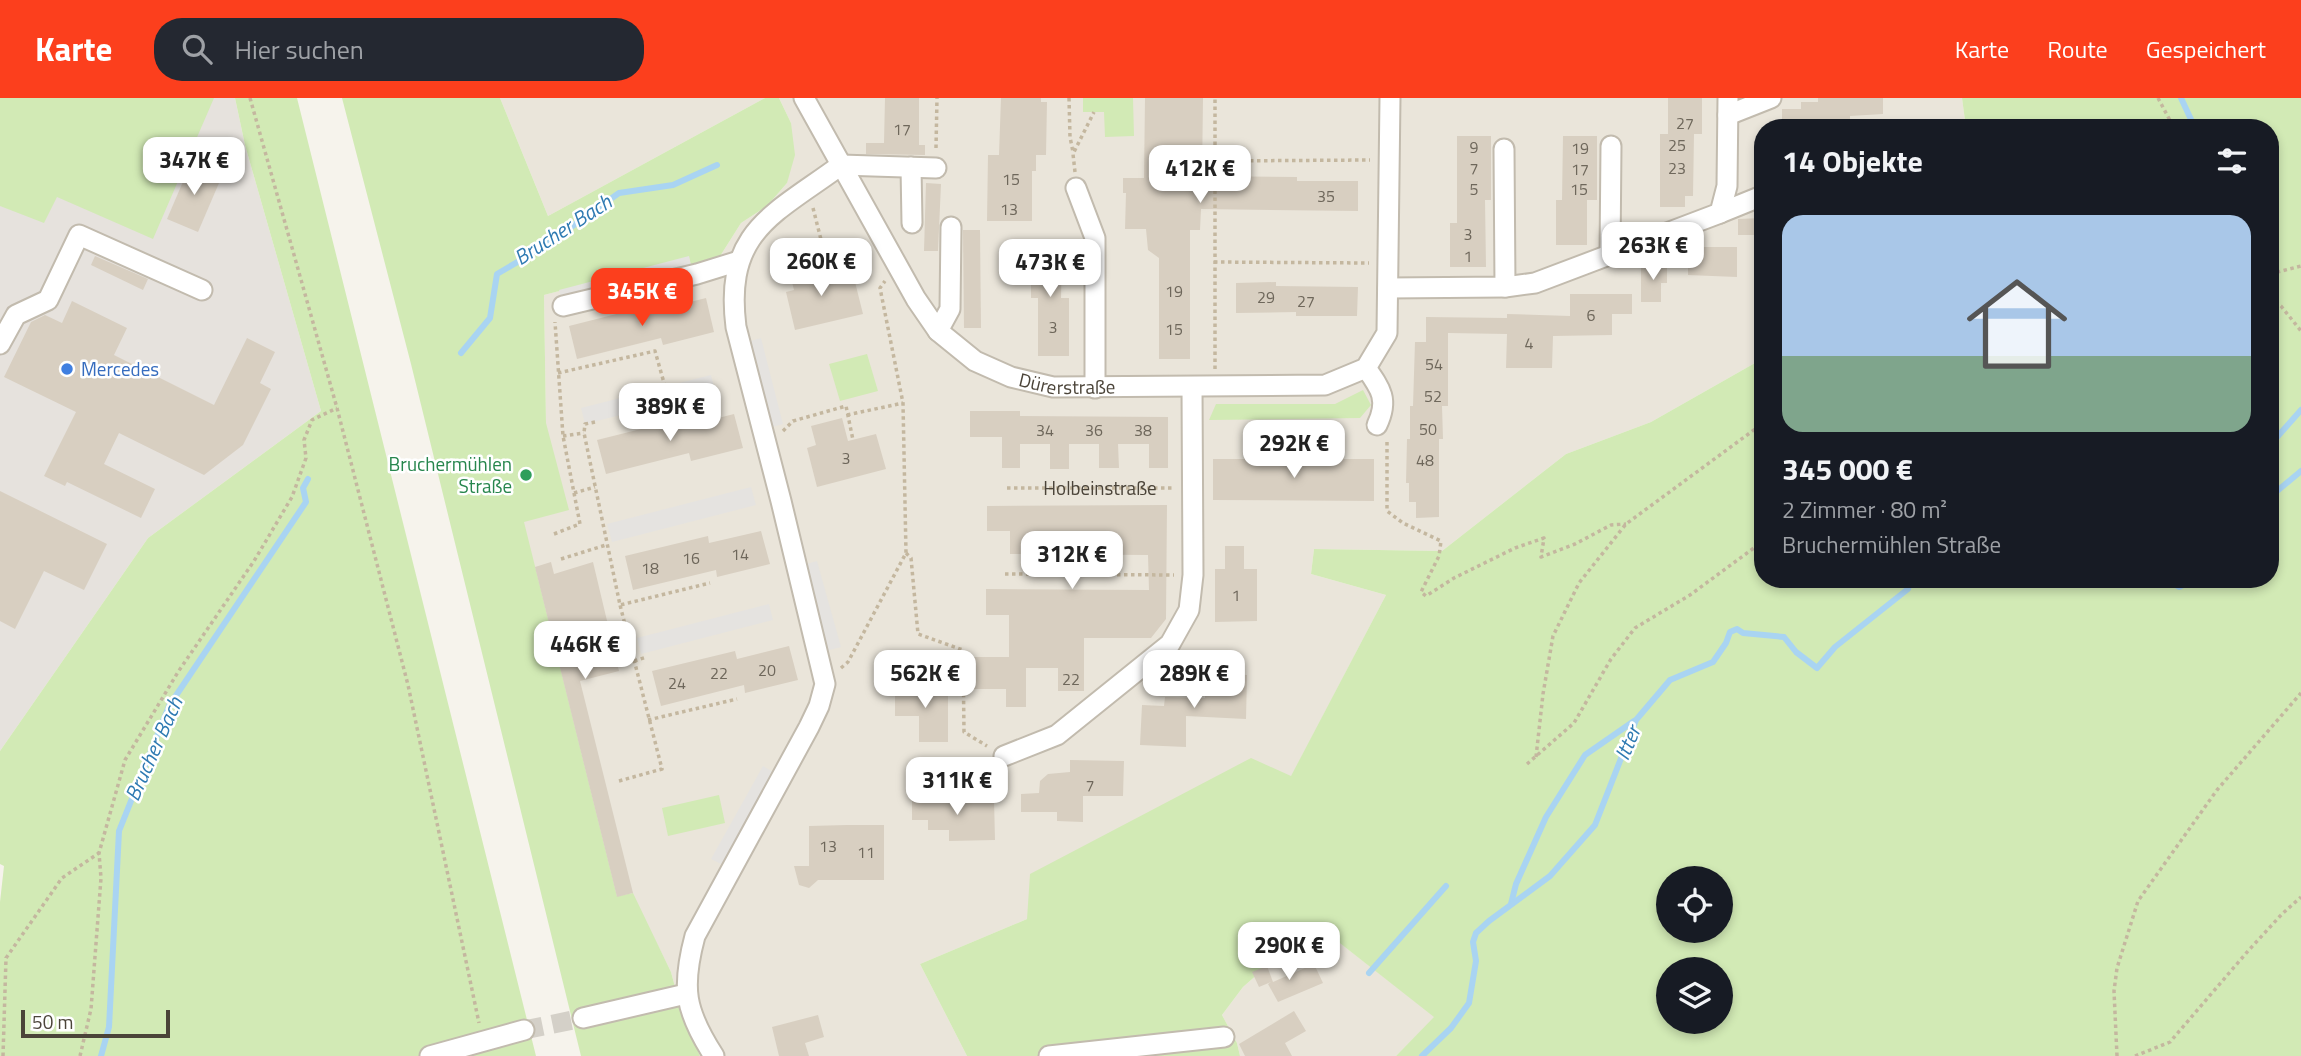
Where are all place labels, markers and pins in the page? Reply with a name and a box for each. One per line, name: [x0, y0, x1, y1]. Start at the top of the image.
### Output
pin: 347K €: [137, 138, 251, 197]
pin: 412K €: [1143, 146, 1257, 205]
pin: 263K €: [1596, 222, 1710, 282]
pin: 260K €: [764, 238, 878, 298]
pin: 473K €: [993, 240, 1107, 299]
pin: 345K €: [585, 268, 699, 328]
place label: Mercedes: [81, 354, 159, 383]
marker: Mercedes: [59, 361, 75, 377]
pin: 389K €: [613, 384, 727, 443]
pin: 292K €: [1237, 420, 1351, 480]
place label: Bruchermühlen Straße: [389, 449, 512, 500]
marker: Bruchermühlen Straße: [518, 467, 534, 483]
pin: 312K €: [1015, 532, 1129, 591]
pin: 446K €: [528, 622, 642, 681]
pin: 562K €: [868, 650, 982, 710]
pin: 289K €: [1137, 650, 1251, 710]
pin: 311K €: [900, 758, 1014, 817]
pin: 290K €: [1232, 922, 1346, 982]

